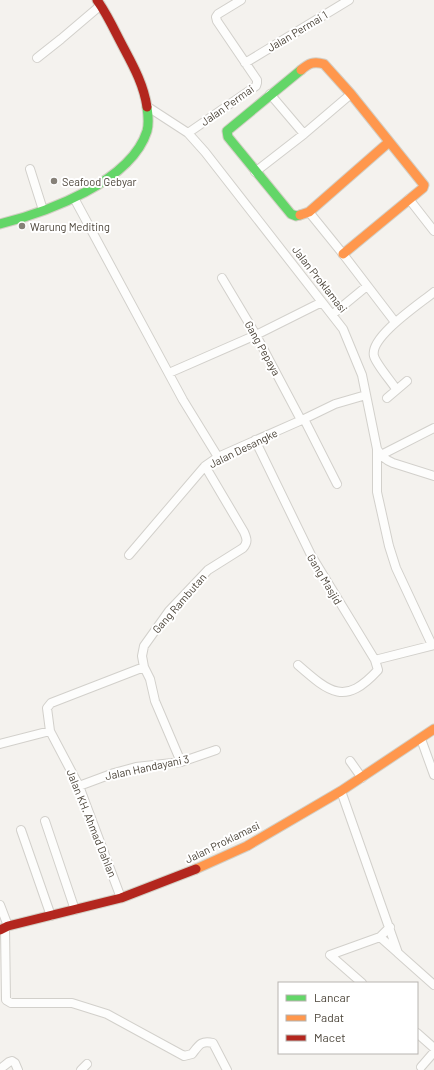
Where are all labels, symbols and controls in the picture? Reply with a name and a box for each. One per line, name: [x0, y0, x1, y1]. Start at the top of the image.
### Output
street label: Jalan Permai 1: [265, 8, 329, 54]
street label: Jalan Permai: [198, 82, 256, 128]
place label: Seafood Gebyar: [62, 175, 136, 188]
marker: Seafood Gebyar: [49, 176, 59, 186]
place label: Warung Mediting: [30, 220, 110, 233]
marker: Warung Mediting: [17, 221, 27, 231]
street label: Jalan Proklamasi: [290, 243, 350, 315]
street label: Gang Pepaya: [243, 318, 283, 378]
street label: Jalan Desangke: [207, 426, 280, 470]
street label: Gang Masjid: [305, 551, 345, 607]
street label: Gang Rambutan: [149, 570, 209, 636]
street label: Jalan Handayani 3: [104, 752, 190, 782]
street label: Jalan KH. Ahmad Dahlan: [64, 767, 120, 879]
street label: Jalan Proklamasi: [183, 818, 262, 866]
legend: [278, 982, 418, 1054]
text: Lancar: [314, 990, 351, 1004]
text: Padat: [314, 1010, 344, 1024]
text: Macet: [314, 1030, 346, 1044]

